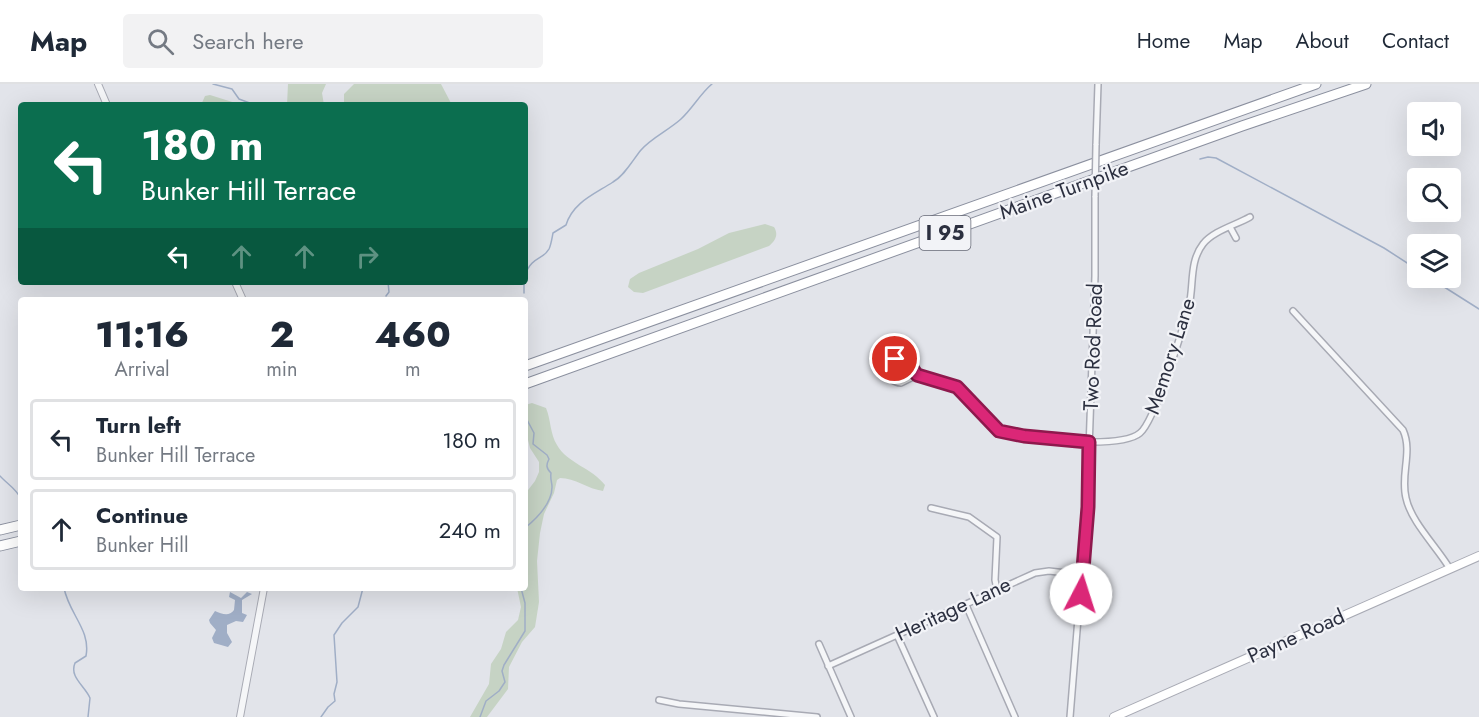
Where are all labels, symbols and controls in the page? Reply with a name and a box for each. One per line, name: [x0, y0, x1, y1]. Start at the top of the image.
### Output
search box: [123, 14, 543, 68]
text: Map: [30, 21, 87, 62]
icon: search: [144, 25, 177, 58]
text: Search here: [192, 25, 304, 57]
text: Home: [1137, 26, 1190, 56]
text: Map: [1223, 26, 1263, 56]
text: About: [1296, 26, 1349, 56]
text: Contact: [1382, 26, 1449, 56]
map controls: [1407, 102, 1461, 288]
button: sound: [1407, 102, 1461, 156]
text: 180 m: [141, 115, 264, 176]
icon: left: [42, 126, 120, 204]
street label: Maine Turnpike: [995, 153, 1133, 227]
button: search: [1407, 168, 1461, 222]
text: Bunker Hill Terrace: [141, 171, 356, 210]
road number: I 95: [920, 216, 970, 250]
button: layers: [1407, 234, 1461, 288]
icon: left: [162, 240, 195, 273]
icon: ahead: [225, 240, 258, 273]
icon: ahead: [288, 240, 321, 273]
icon: right: [351, 240, 384, 273]
street label: Two Rod Road: [1076, 283, 1110, 411]
street label: Memory Lane: [1137, 294, 1203, 418]
text: 11:16: [95, 308, 189, 360]
text: 2: [270, 308, 294, 360]
text: 460: [375, 308, 451, 360]
pin: [869, 333, 920, 384]
icon: arrive: [878, 342, 911, 375]
text: Arrival: [115, 355, 170, 384]
text: min: [266, 355, 298, 384]
text: m: [405, 355, 421, 384]
text: Turn left: [96, 409, 181, 441]
icon: left: [45, 423, 78, 456]
text: 180 m: [442, 424, 501, 456]
text: Bunker Hill Terrace: [96, 441, 255, 470]
text: Continue: [96, 499, 188, 531]
icon: ahead: [45, 513, 78, 546]
text: 240 m: [439, 514, 501, 546]
text: Bunker Hill: [96, 531, 189, 560]
position arrow: [1049, 562, 1113, 626]
street label: Heritage Lane: [890, 569, 1016, 649]
street label: Payne Road: [1243, 601, 1349, 671]

